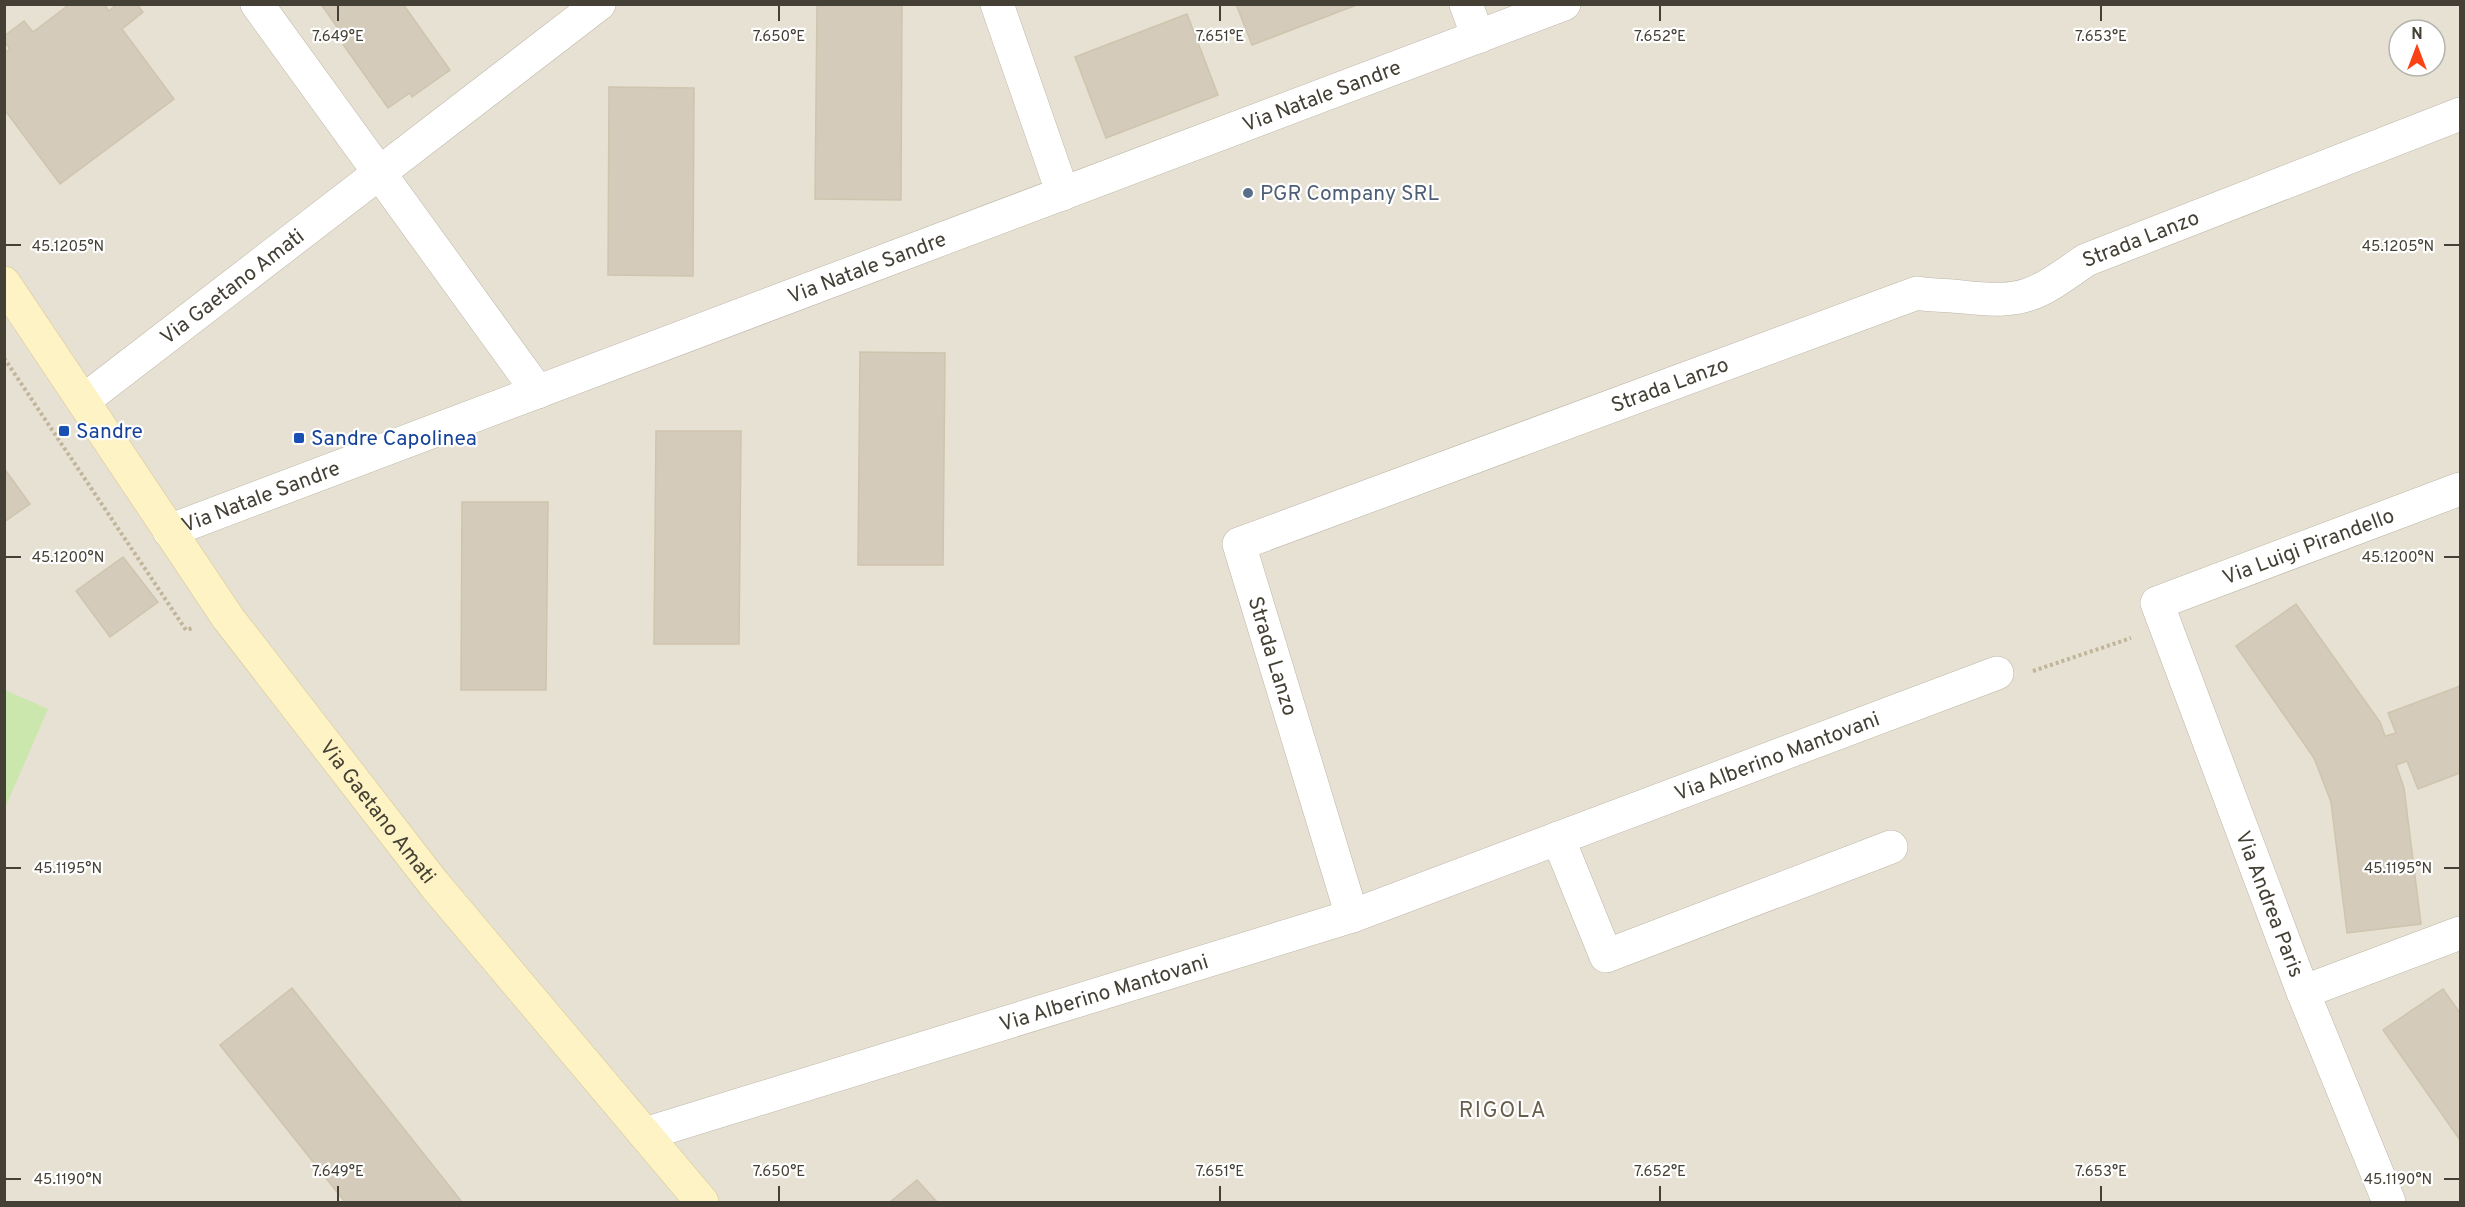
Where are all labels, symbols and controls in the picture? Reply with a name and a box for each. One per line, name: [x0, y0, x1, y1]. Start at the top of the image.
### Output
north arrow: [2387, 18, 2447, 78]
text: N: [2411, 25, 2423, 45]
text: 7.649°E: [312, 28, 364, 47]
text: 7.650°E: [753, 28, 805, 47]
text: 7.651°E: [1196, 28, 1244, 47]
text: 7.652°E: [1634, 28, 1686, 47]
text: 7.653°E: [2075, 28, 2127, 47]
street label: Via Natale Sandre: [1239, 55, 1405, 139]
place label: PGR Company SRL: [1260, 181, 1440, 208]
marker: PGR Company SRL: [1241, 186, 1255, 200]
street label: Strada Lanzo: [2079, 205, 2204, 275]
street label: Via Gaetano Amati: [155, 224, 310, 352]
street label: Via Natale Sandre: [784, 227, 950, 311]
text: 45.1205°N: [32, 238, 104, 257]
text: 45.1205°N: [2362, 238, 2434, 257]
street label: Strada Lanzo: [1608, 352, 1733, 420]
place label: Sandre: [76, 419, 143, 446]
marker: Sandre: [57, 424, 71, 438]
place label: Sandre Capolinea: [311, 426, 477, 453]
marker: Sandre Capolinea: [292, 431, 306, 445]
street label: Via Natale Sandre: [178, 456, 344, 540]
street label: Via Luigi Pirandello: [2219, 503, 2399, 592]
text: 45.1200°N: [32, 549, 104, 568]
text: 45.1200°N: [2362, 549, 2434, 568]
street label: Strada Lanzo: [1241, 594, 1303, 719]
street label: Via Alberino Mantovani: [1671, 706, 1884, 808]
street label: Via Gaetano Amati: [313, 735, 441, 890]
street label: Via Andrea Paris: [2228, 828, 2309, 982]
text: 45.1195°N: [34, 860, 102, 879]
text: 45.1195°N: [2364, 860, 2432, 879]
street label: Via Alberino Mantovani: [996, 949, 1212, 1039]
district label: RIGOLA: [1459, 1098, 1547, 1125]
text: 7.649°E: [312, 1163, 364, 1182]
text: 7.650°E: [753, 1163, 805, 1182]
text: 7.651°E: [1196, 1163, 1244, 1182]
text: 7.652°E: [1634, 1163, 1686, 1182]
text: 7.653°E: [2075, 1163, 2127, 1182]
text: 45.1190°N: [34, 1171, 102, 1190]
text: 45.1190°N: [2364, 1171, 2432, 1190]

